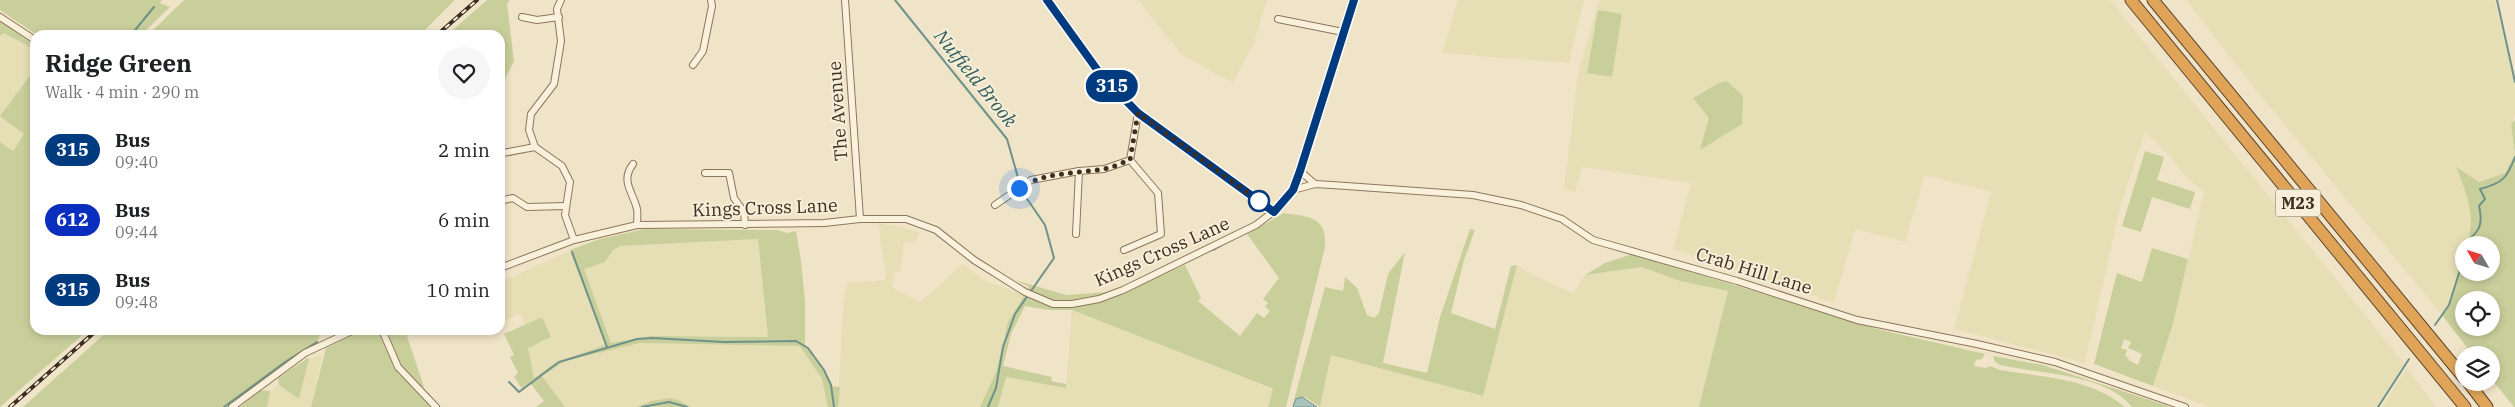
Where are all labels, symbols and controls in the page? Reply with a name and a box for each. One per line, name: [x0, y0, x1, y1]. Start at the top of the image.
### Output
water label: Nutfield Brook: [929, 24, 1023, 132]
text: Ridge Green: [45, 47, 192, 79]
button: heart: [438, 47, 490, 99]
street label: The Avenue: [823, 60, 852, 162]
line badge: 315: [1083, 70, 1141, 102]
text: 315: [1096, 74, 1128, 97]
text: Walk · 4 min · 290 m: [45, 82, 199, 102]
text: Bus: [115, 128, 150, 152]
text: 315: [56, 138, 89, 161]
text: 2 min: [438, 138, 490, 162]
text: 09:40: [115, 152, 158, 172]
your location: [1007, 176, 1032, 201]
unlabelled marker: [1248, 190, 1270, 212]
road number: M23: [2276, 190, 2320, 217]
street label: Kings Cross Lane: [692, 193, 838, 222]
text: Bus: [115, 198, 150, 222]
text: 612: [56, 208, 89, 231]
text: 6 min: [438, 208, 490, 232]
street label: Kings Cross Lane: [1091, 211, 1233, 292]
text: 09:44: [115, 222, 158, 242]
north arrow: [2455, 236, 2500, 281]
map controls: [2455, 236, 2500, 391]
street label: Crab Hill Lane: [1693, 242, 1815, 299]
text: Bus: [115, 268, 150, 292]
text: 315: [56, 278, 89, 301]
text: 10 min: [427, 278, 490, 302]
button: locate: [2455, 291, 2500, 336]
text: 09:48: [115, 292, 158, 312]
button: layers: [2455, 346, 2500, 391]

